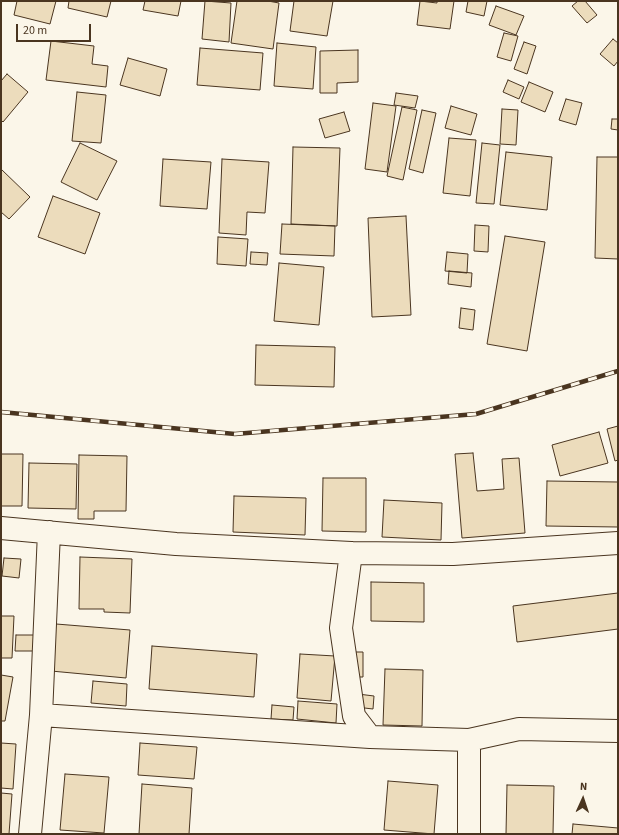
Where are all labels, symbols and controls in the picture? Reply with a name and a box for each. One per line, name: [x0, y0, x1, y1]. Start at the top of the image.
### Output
scale bar: [18, 16, 93, 42]
text: 20 m: [23, 22, 47, 39]
north arrow: [563, 779, 603, 819]
text: N: [580, 779, 588, 794]

